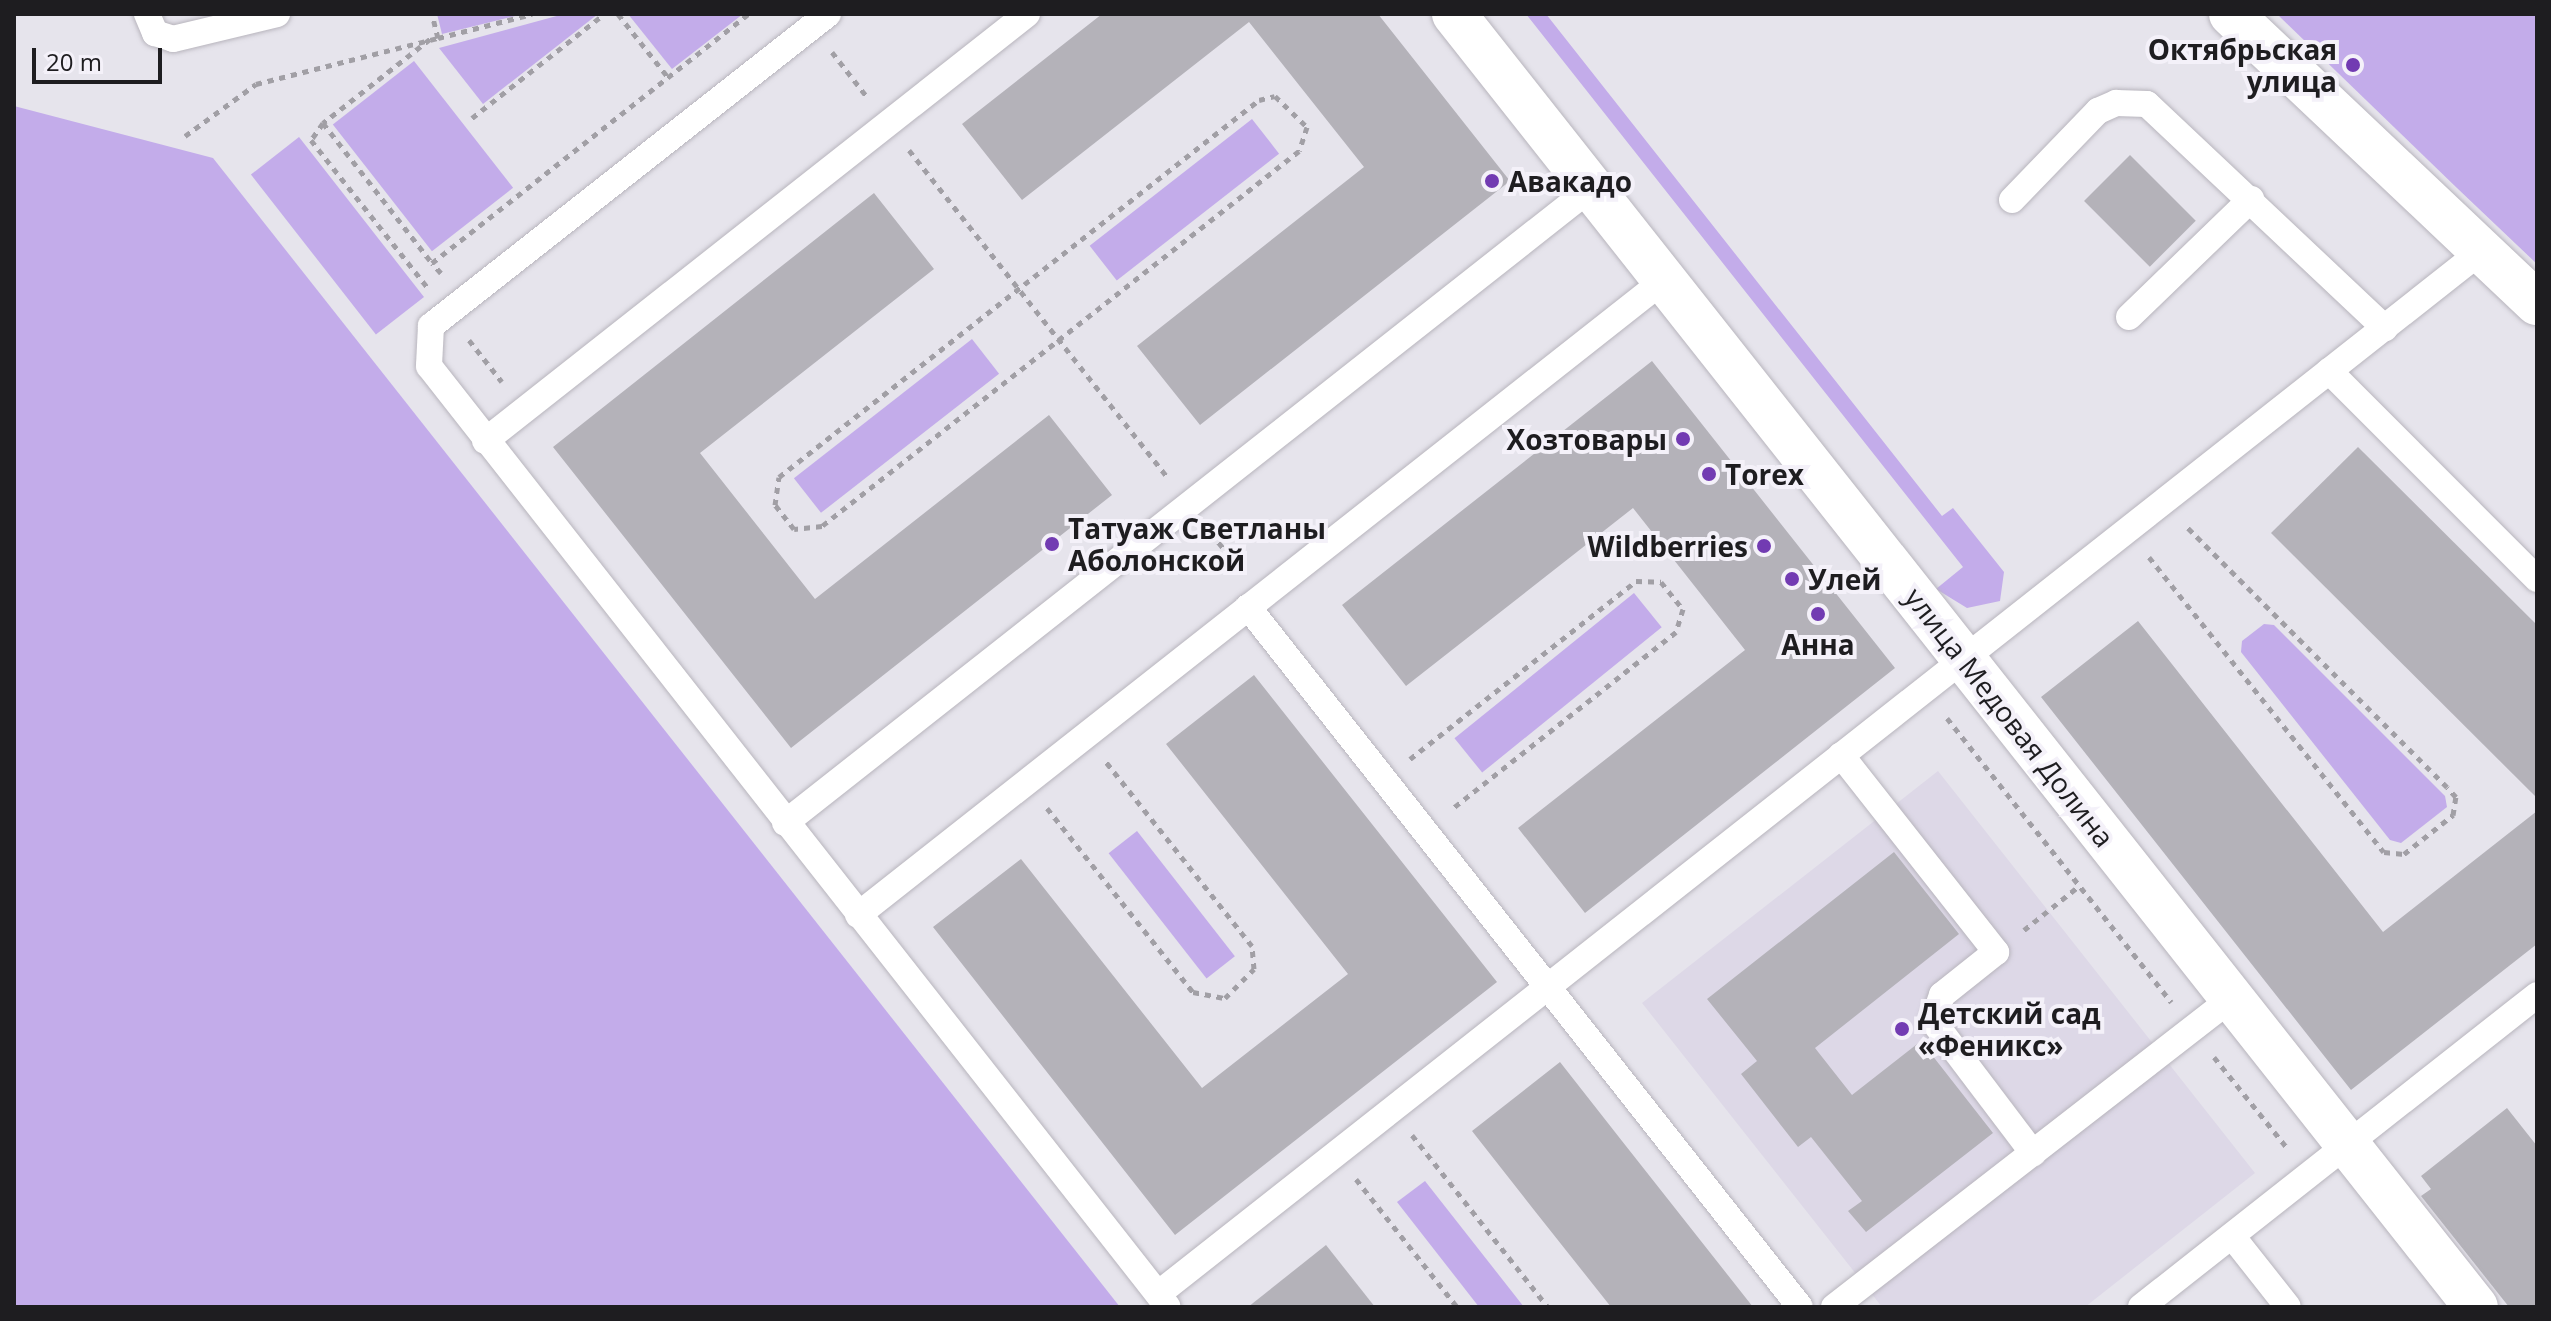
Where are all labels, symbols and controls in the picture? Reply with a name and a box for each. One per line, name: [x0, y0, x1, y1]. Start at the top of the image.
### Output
scale bar: [36, 32, 166, 82]
place label: Октябрьская улица: [2148, 32, 2337, 98]
text: 20 m: [46, 45, 102, 78]
marker: Октябрьская улица: [2344, 56, 2362, 74]
place label: Авакадо: [1508, 164, 1632, 198]
marker: Авакадо: [1483, 172, 1501, 190]
place label: Хозтовары: [1507, 422, 1667, 456]
marker: Хозтовары: [1674, 430, 1692, 448]
place label: Torex: [1725, 457, 1804, 491]
marker: Torex: [1700, 465, 1718, 483]
place label: Татуаж Светланы Аболонской: [1068, 511, 1326, 577]
place label: Wildberries: [1587, 529, 1748, 563]
marker: Татуаж Светланы Аболонской: [1043, 535, 1061, 553]
marker: Wildberries: [1755, 537, 1773, 555]
place label: Улей: [1808, 562, 1881, 596]
marker: Улей: [1783, 570, 1801, 588]
street label: улица Медовая Долина: [1898, 581, 2122, 853]
marker: Анна: [1809, 605, 1827, 623]
place label: Анна: [1781, 627, 1855, 661]
place label: Детский сад «Феникс»: [1918, 996, 2101, 1062]
marker: Детский сад «Феникс»: [1893, 1020, 1911, 1038]

